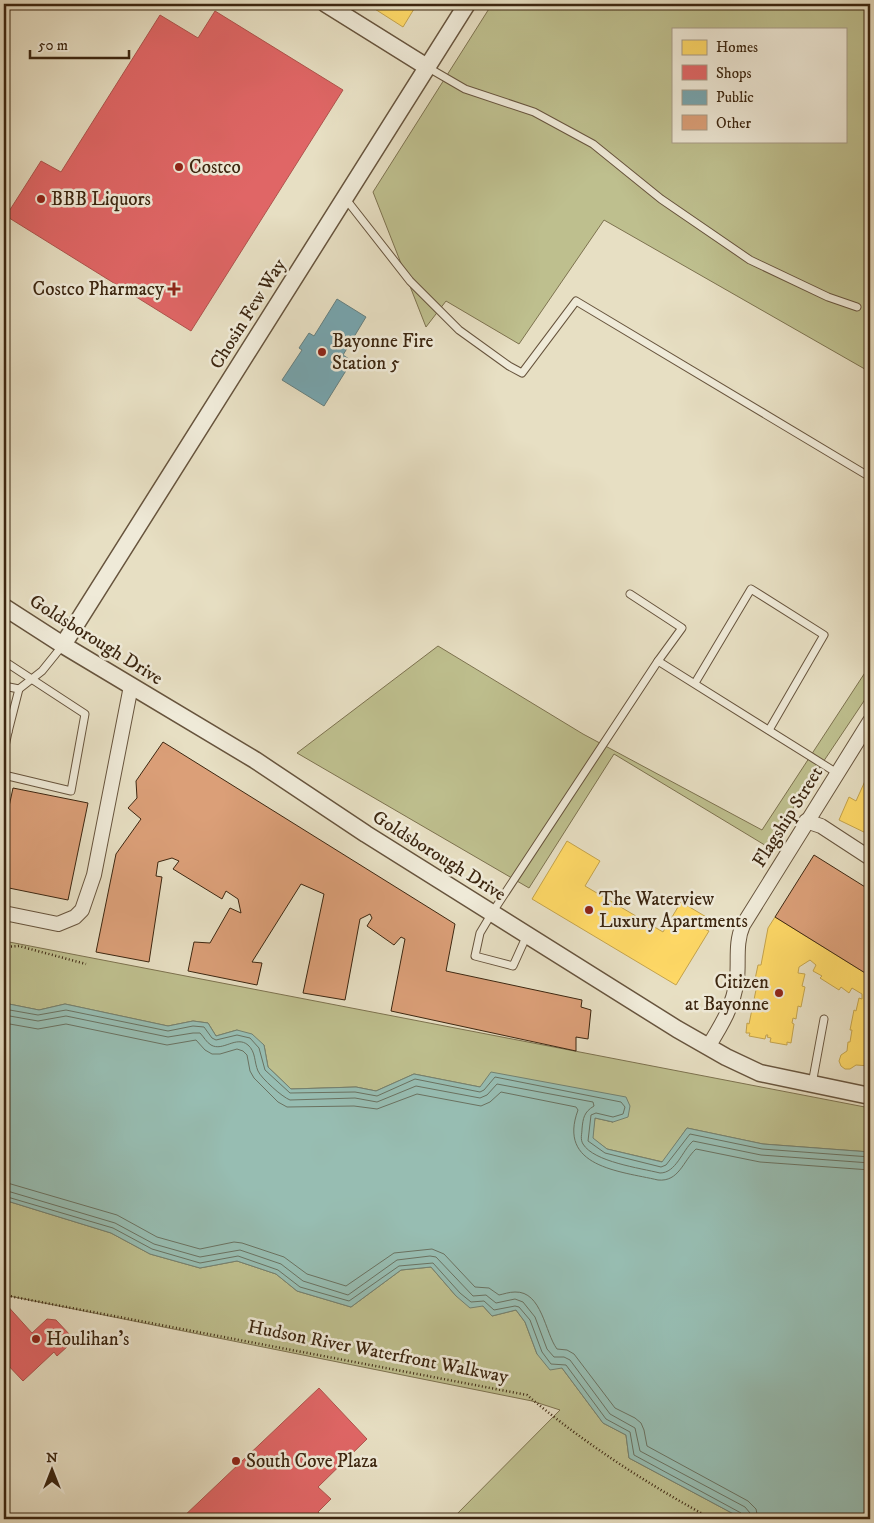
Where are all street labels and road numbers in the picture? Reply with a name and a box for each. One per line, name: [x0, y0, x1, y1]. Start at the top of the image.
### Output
street label: Chosin Few Way: [205, 254, 292, 373]
street label: Goldsborough Drive: [25, 590, 167, 690]
street label: Flagship Street: [748, 762, 828, 872]
street label: Goldsborough Drive: [368, 806, 510, 906]
street label: Hudson River Waterfront Walkway: [246, 1315, 511, 1389]

